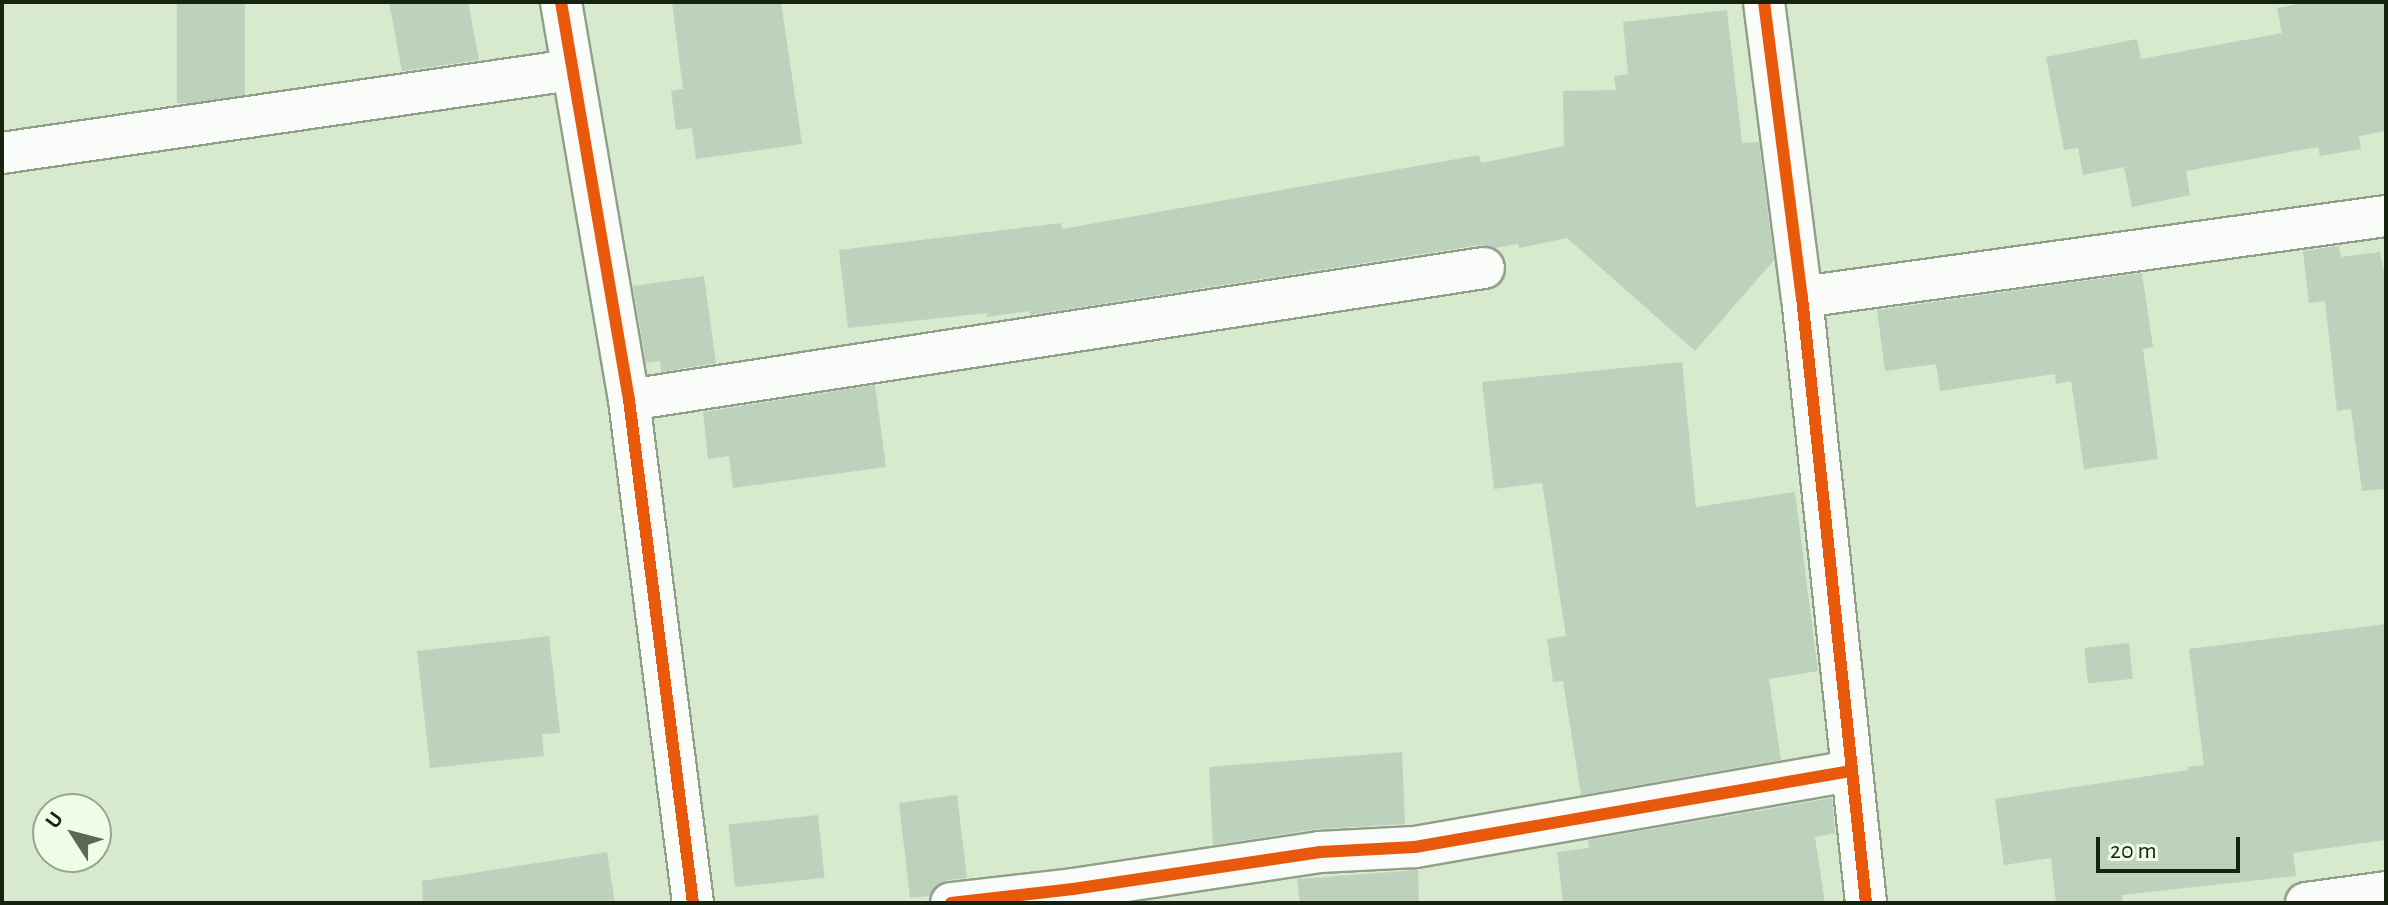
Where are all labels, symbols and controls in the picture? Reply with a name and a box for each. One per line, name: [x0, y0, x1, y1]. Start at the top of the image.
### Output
north arrow: [32, 793, 112, 873]
text: U: [41, 808, 67, 832]
scale bar: [2100, 821, 2244, 871]
text: 20 m: [2110, 839, 2157, 863]

